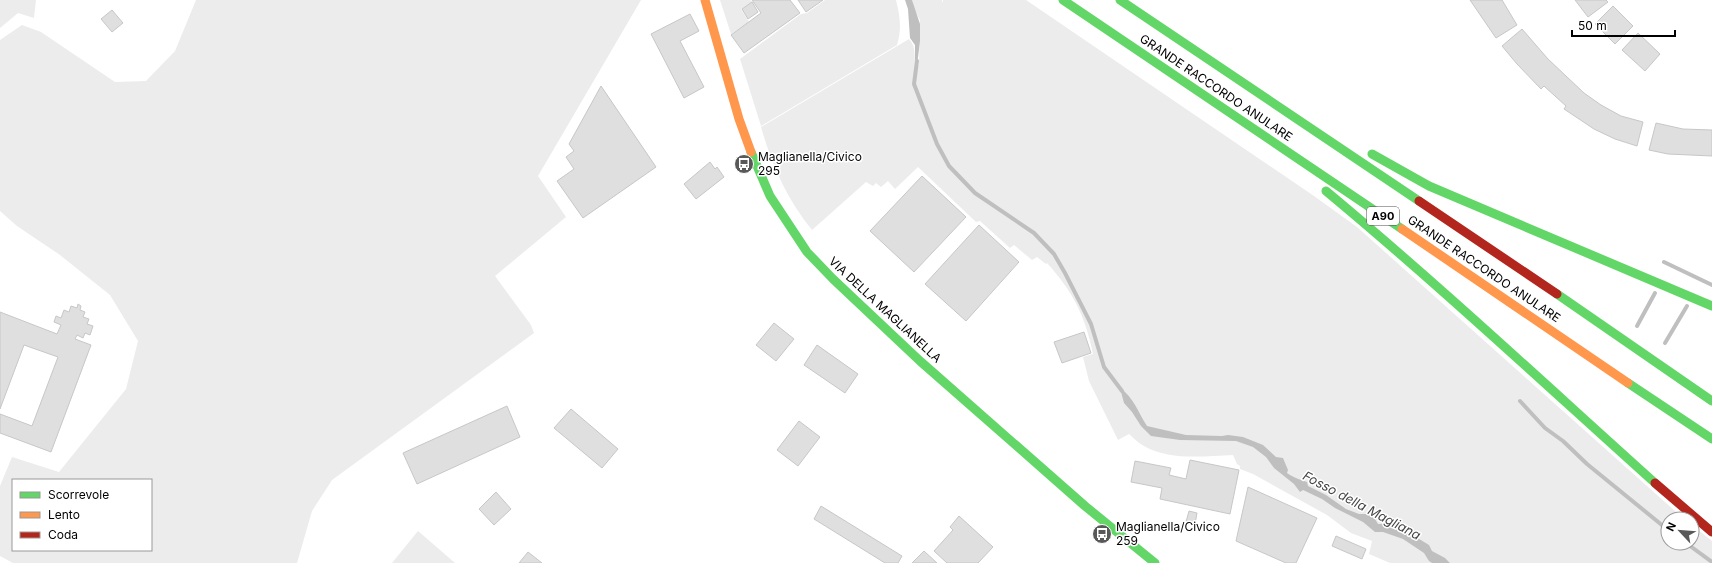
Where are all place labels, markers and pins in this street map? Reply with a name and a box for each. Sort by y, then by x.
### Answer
place label: Maglianella/Civico 295 [758,149,862,178]
bus stop icon: Maglianella/Civico 295 [733,153,755,175]
place label: Maglianella/Civico 259 [1116,519,1220,548]
bus stop icon: Maglianella/Civico 259 [1091,523,1113,545]

